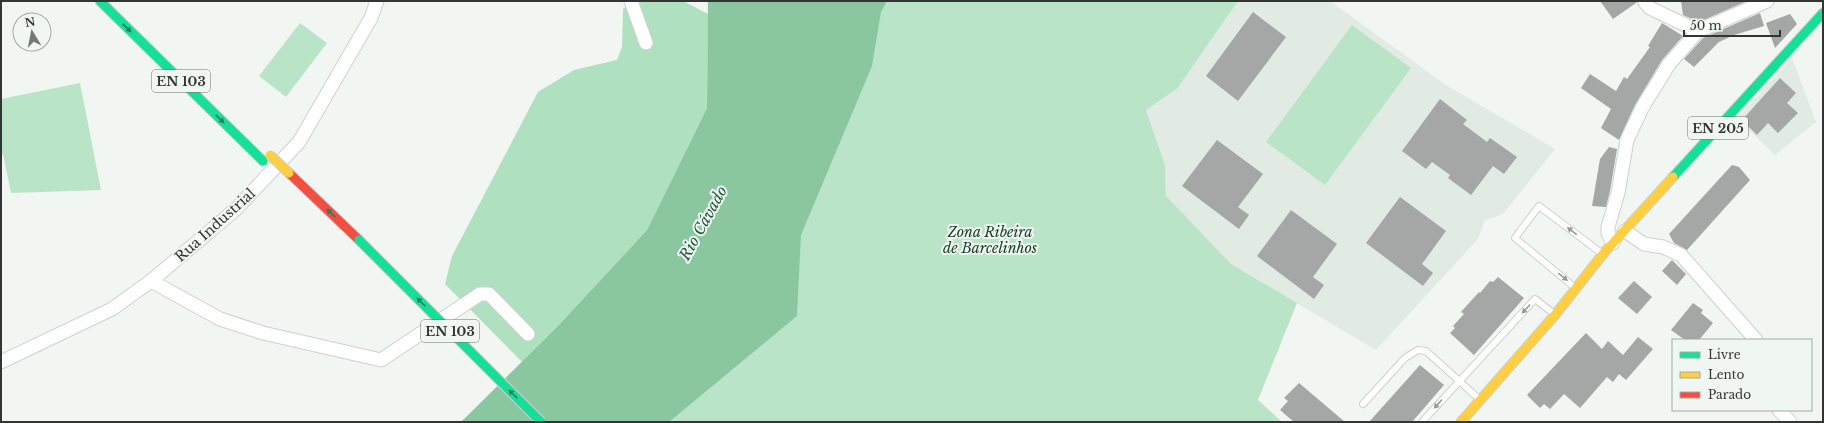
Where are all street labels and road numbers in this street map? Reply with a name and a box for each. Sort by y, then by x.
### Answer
road number: EN 103 [152,70,210,92]
road number: EN 205 [1688,117,1748,139]
street label: Rua Industrial [171,184,259,266]
road number: EN 103 [421,320,479,342]

